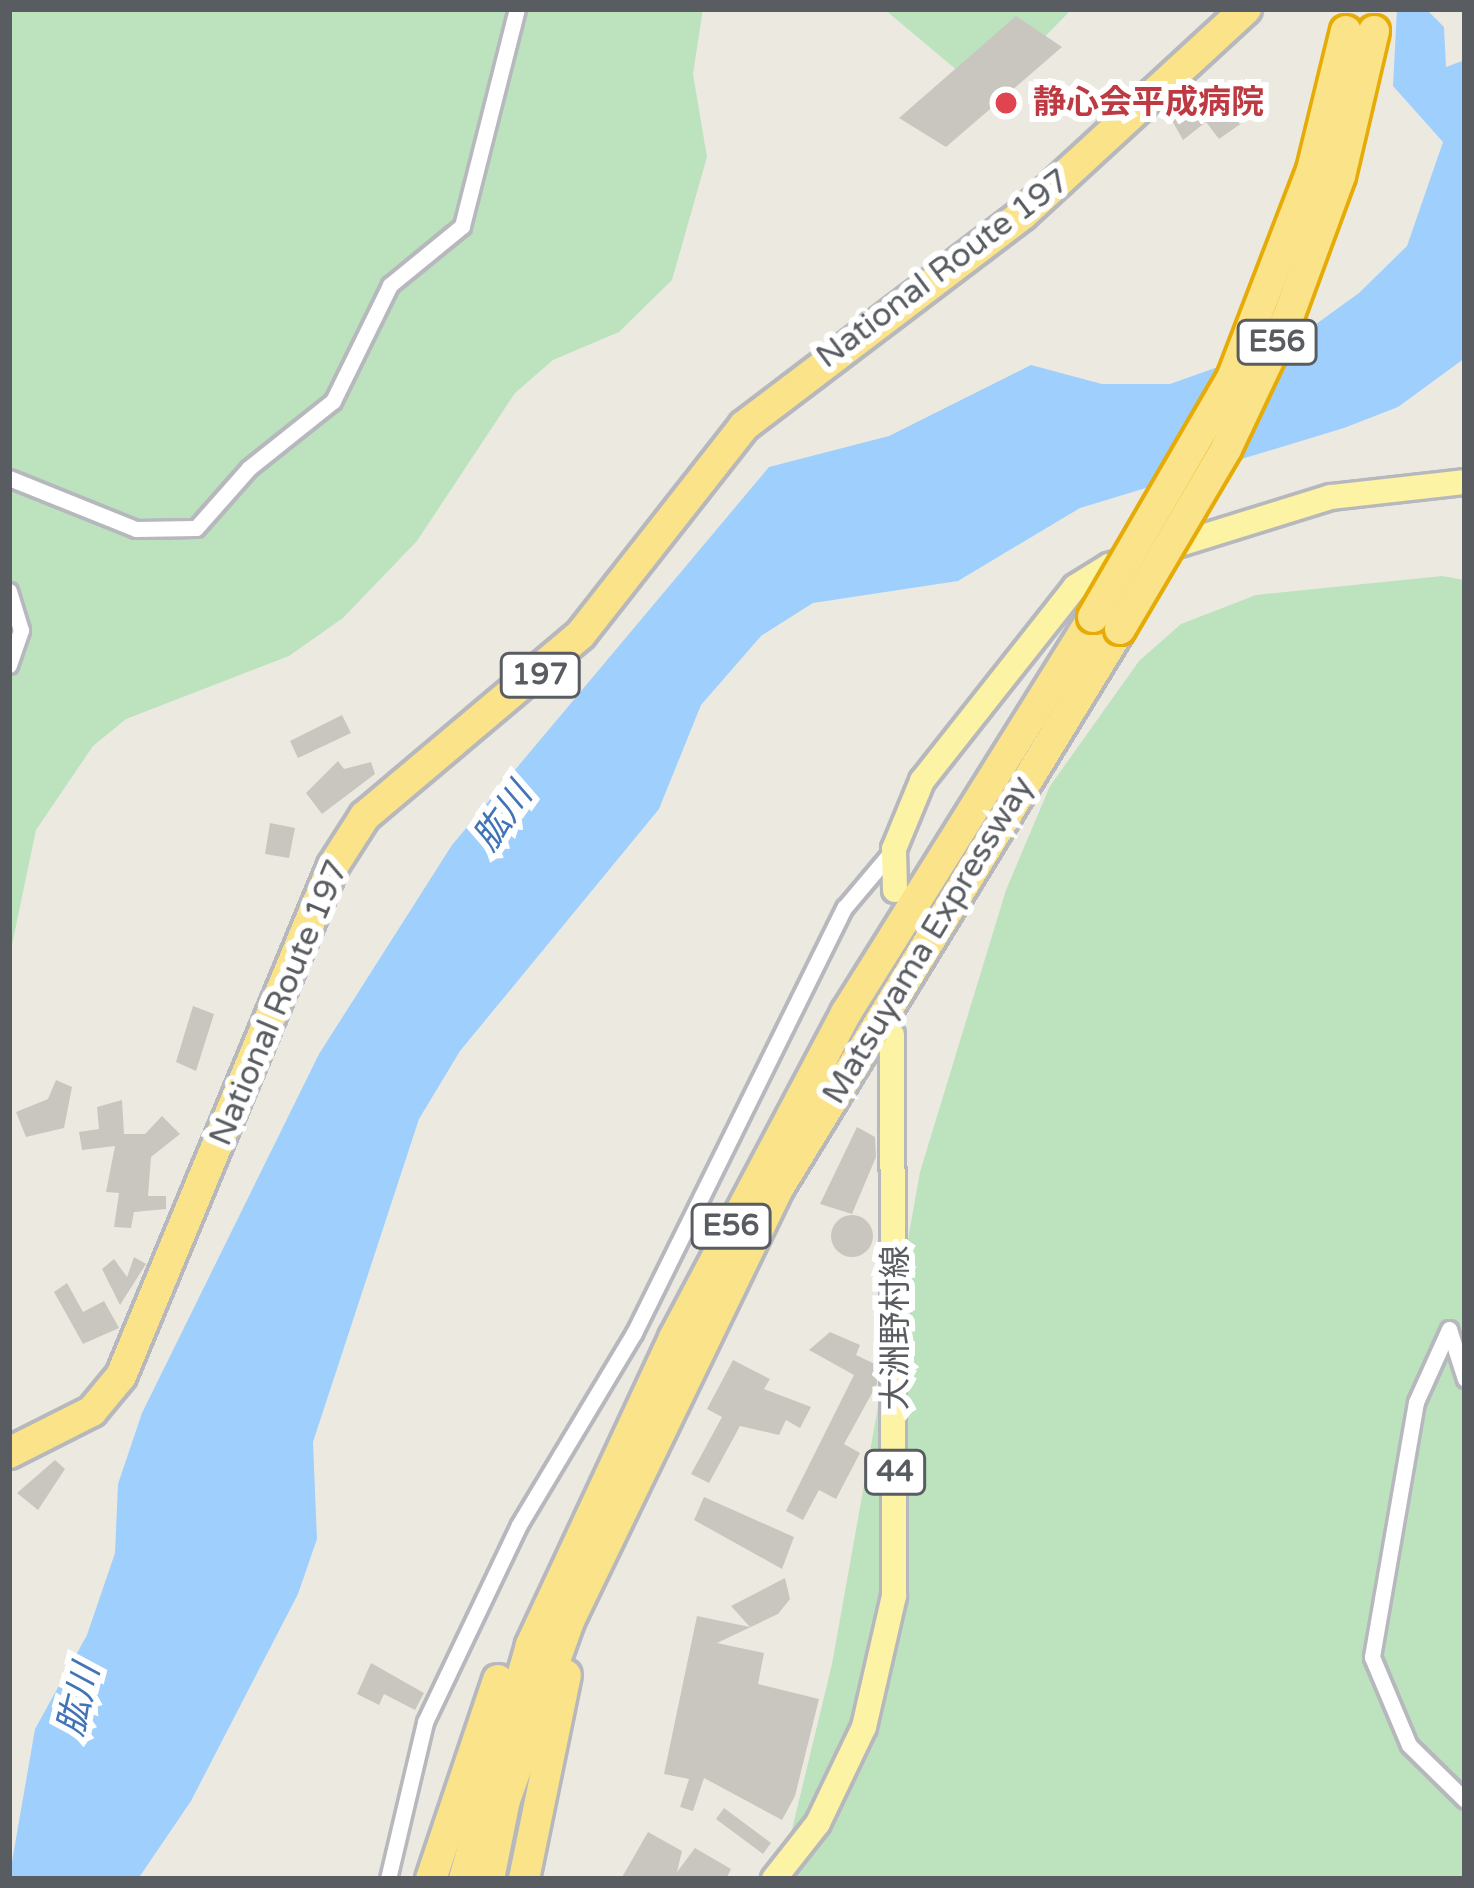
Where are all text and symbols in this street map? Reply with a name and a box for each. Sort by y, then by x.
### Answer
place label: 静心会平成病院 [1033,83,1264,123]
marker: 静心会平成病院 [990,87,1022,119]
street label: National Route 197 [809,161,1077,377]
road number: E56 [1235,318,1319,366]
road number: 197 [498,651,582,699]
street label: Matsuyama Expressway [814,769,1042,1111]
water label: 肱川 [465,775,541,859]
street label: National Route 197 [201,854,357,1152]
road number: E56 [689,1202,773,1250]
street label: 大洲野村線 [876,1246,916,1410]
road number: 44 [862,1448,928,1496]
water label: 肱川 [49,1660,109,1740]

